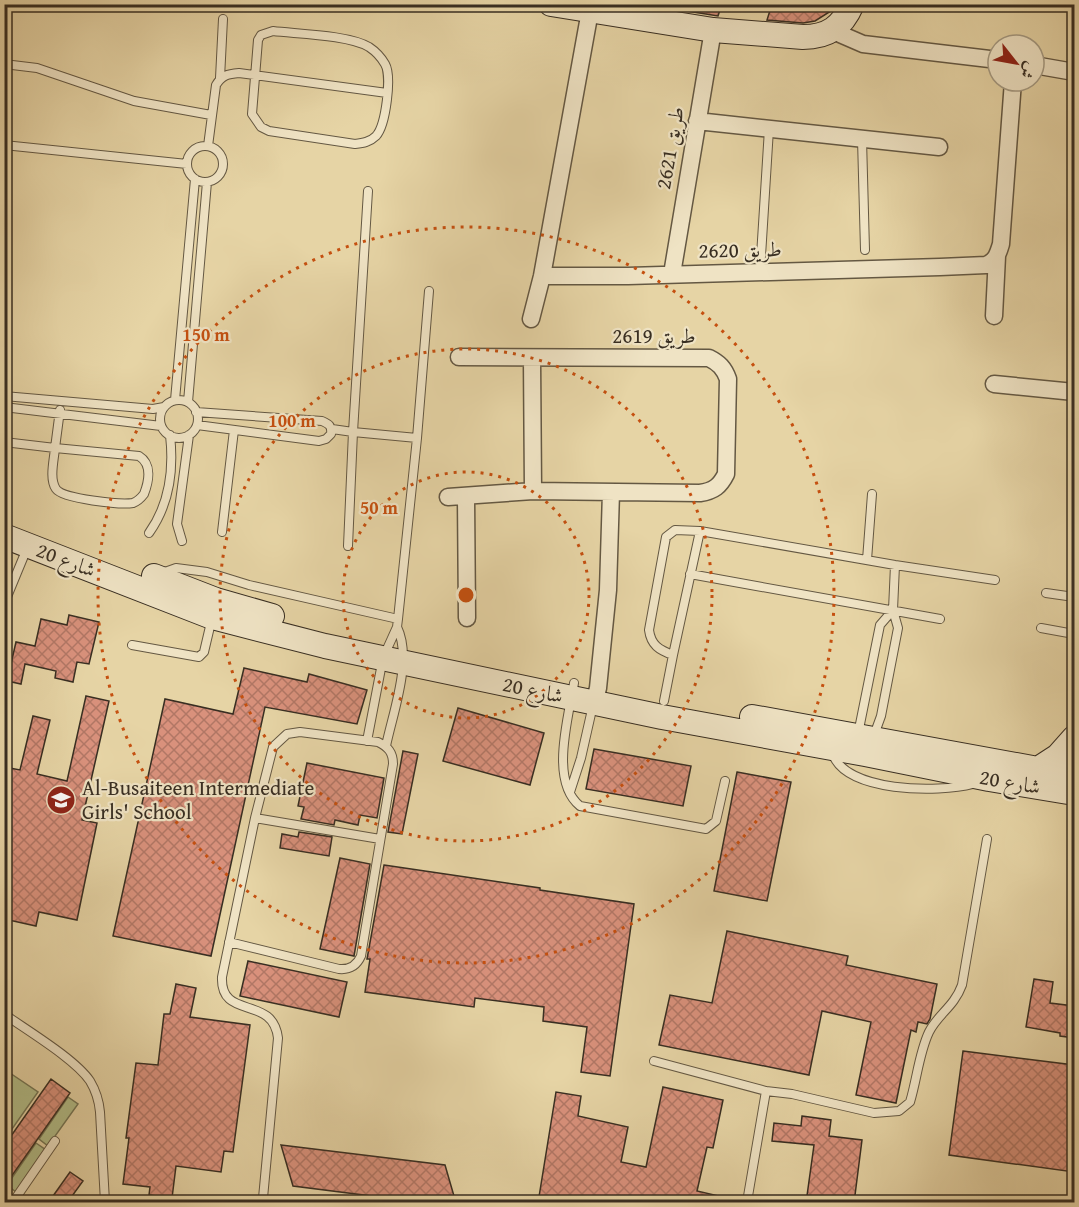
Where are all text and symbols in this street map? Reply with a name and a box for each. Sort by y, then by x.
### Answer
north arrow [986,33,1046,93]
text: ش [1014,58,1043,84]
street label: طريق 2621 [647,104,692,192]
street label: طريق 2620 [698,233,782,266]
street label: طريق 2619 [612,320,696,351]
text: 150 m [182,321,230,348]
text: 100 m [268,407,316,434]
text: 50 m [360,494,399,521]
street label: شارع 20 [31,534,100,588]
centre of rings [456,585,476,605]
street label: شارع 20 [499,668,566,714]
street label: شارع 20 [977,761,1043,805]
place label: Al-Busaiteen Intermediate Girls' School [82,772,314,827]
school or university icon: Al-Busaiteen Intermediate Girls' School [45,784,77,816]

